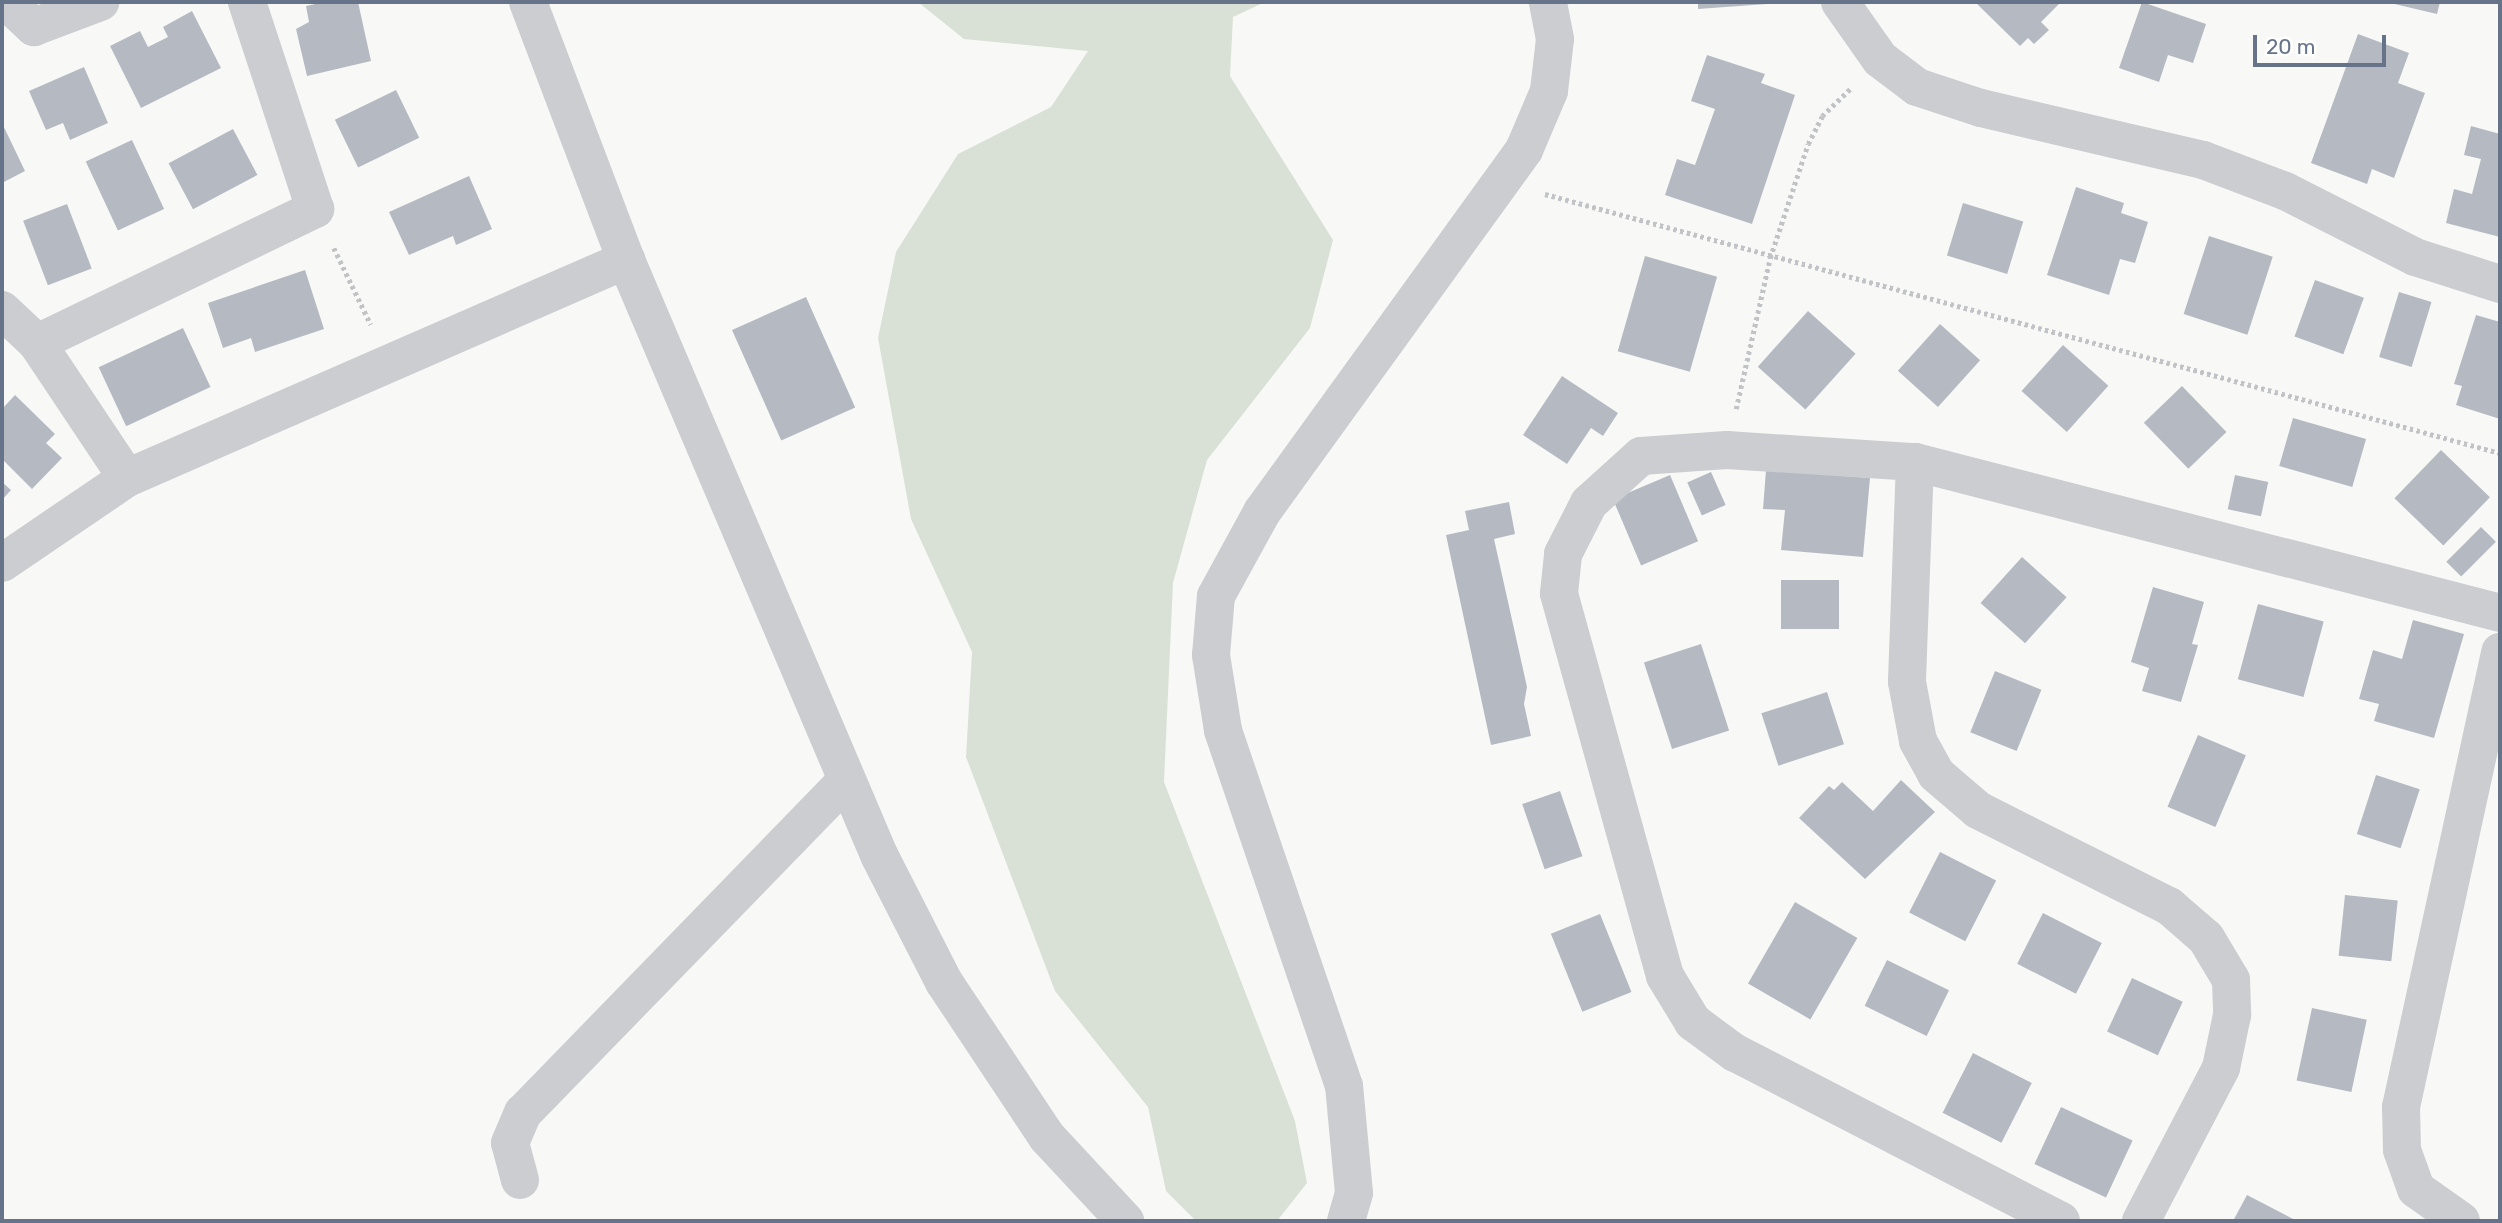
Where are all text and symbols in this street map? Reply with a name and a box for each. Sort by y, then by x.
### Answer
scale bar [2257,21,2390,65]
text: 20 m [2266,34,2315,59]

